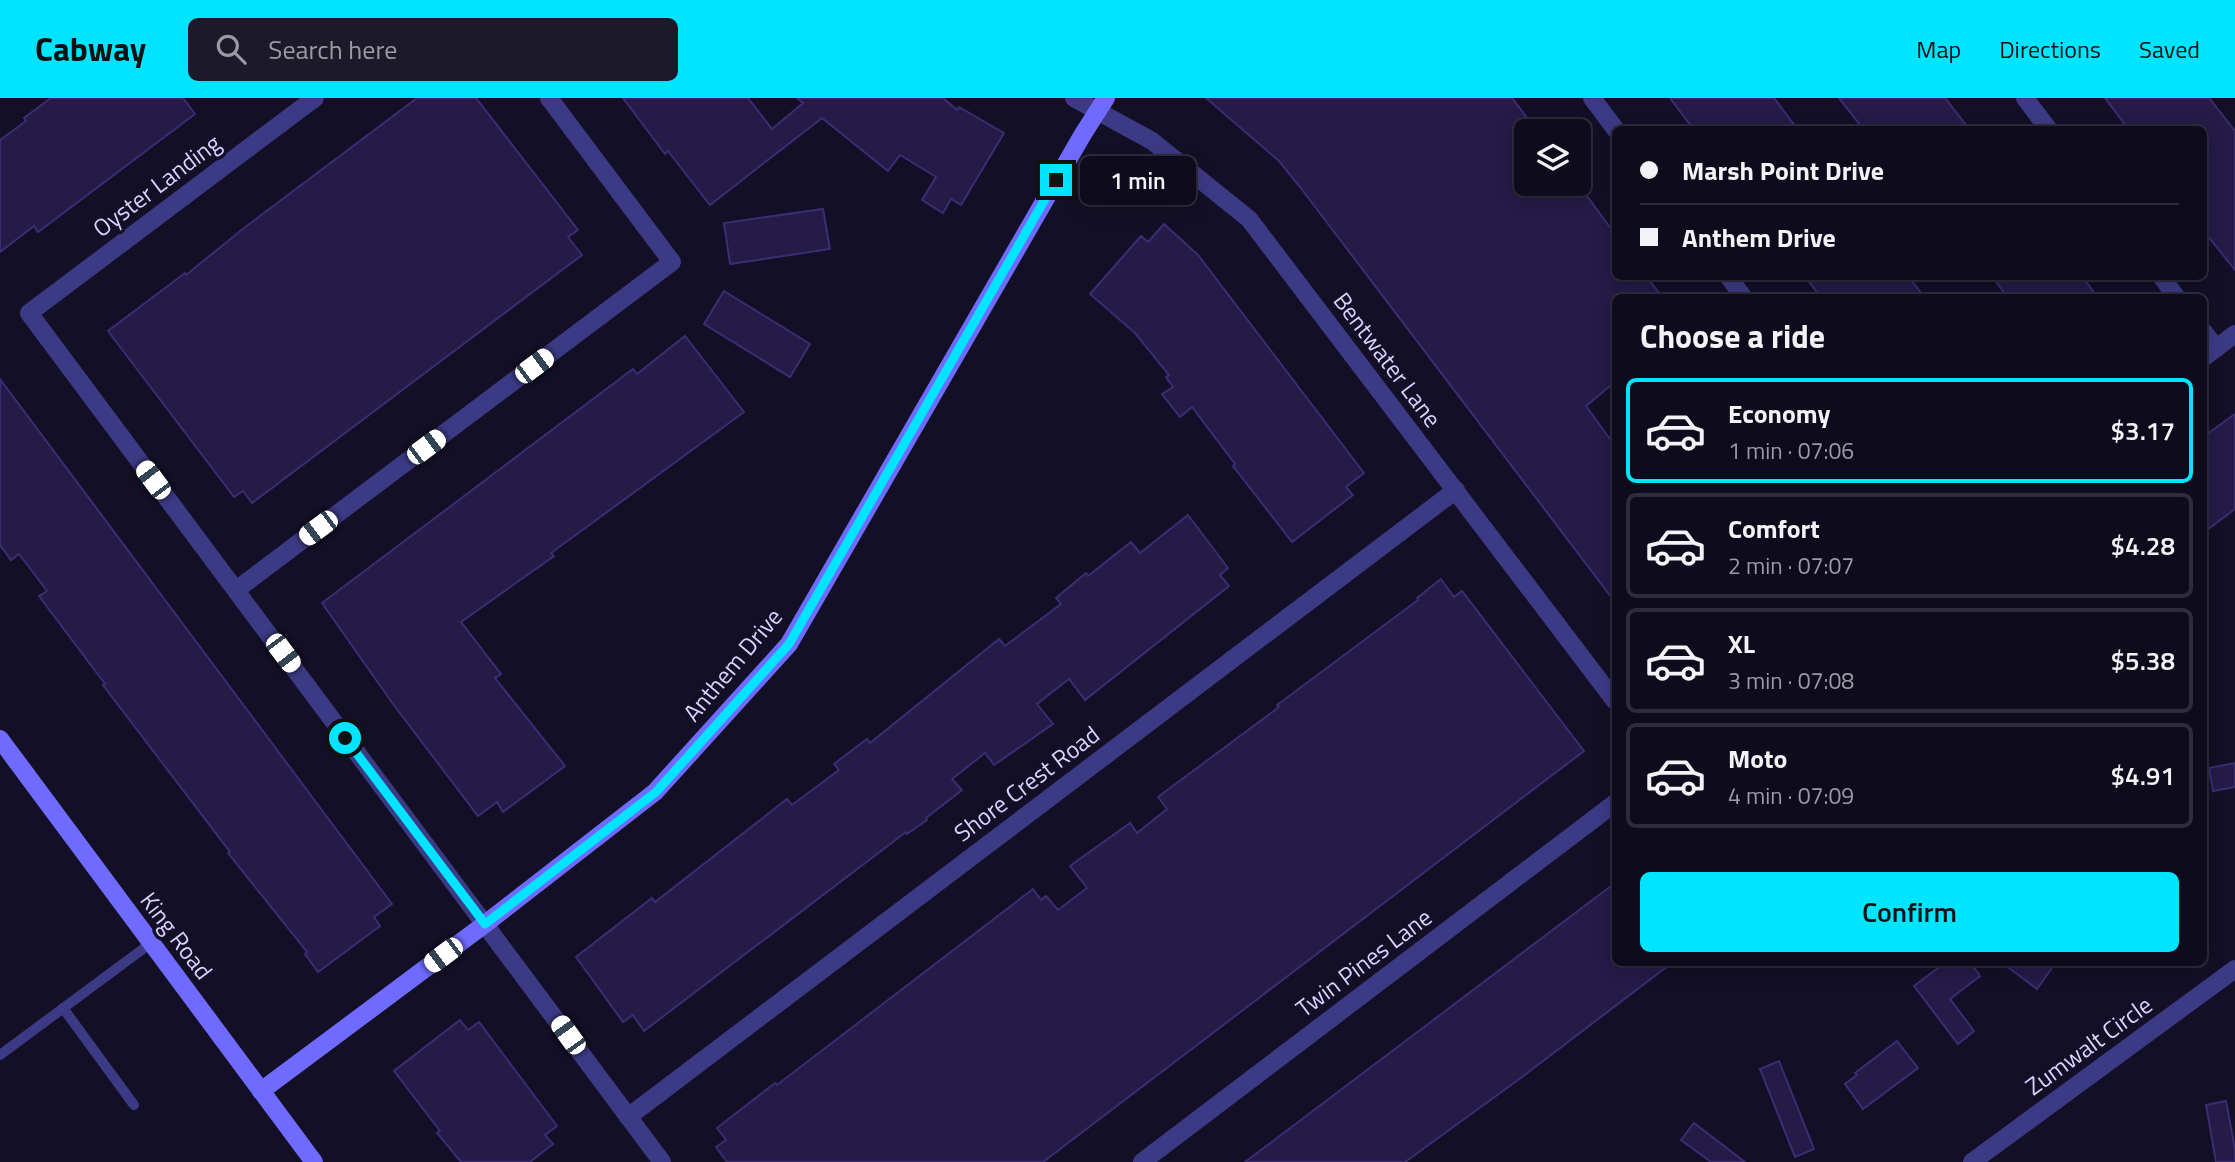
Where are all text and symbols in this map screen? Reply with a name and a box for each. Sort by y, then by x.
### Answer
search box [188,18,678,81]
text: Cabway [35,24,146,74]
icon: search [212,30,250,68]
text: Search here [268,30,397,69]
text: Map [1916,31,1961,67]
text: Directions [1999,31,2101,67]
text: Saved [2139,31,2200,67]
map controls [1514,119,1591,196]
button: layers [1514,119,1591,196]
street label: Oyster Landing [85,125,228,245]
text: Marsh Point Drive [1682,151,1884,190]
callout: 1 min [1080,155,1196,204]
text: 1 min [1110,163,1166,198]
route end [1040,164,1072,196]
text: Anthem Drive [1682,218,1836,257]
street label: Bentwater Lane [1325,284,1451,435]
text: Choose a ride [1640,312,1825,360]
car [511,345,558,387]
text: Economy [1728,394,1830,433]
icon: car [1644,399,1707,462]
text: $3.17 [2111,411,2175,450]
car [403,426,450,468]
text: 1 min · 07:06 [1728,433,1854,468]
car [132,457,175,503]
car [295,507,342,549]
text: Comfort [1728,509,1820,548]
icon: car [1644,514,1707,577]
text: $4.28 [2111,526,2175,565]
text: 2 min · 07:07 [1728,548,1854,583]
street label: Anthem Drive [674,600,791,729]
text: XL [1728,624,1755,663]
icon: car [1644,629,1707,692]
car [262,630,305,676]
text: $5.38 [2111,641,2175,680]
text: 3 min · 07:08 [1728,663,1854,698]
street label: Shore Crest Road [946,716,1107,850]
route start [329,722,361,754]
text: Moto [1728,739,1787,778]
icon: car [1644,744,1707,807]
text: $4.91 [2111,756,2175,795]
text: 4 min · 07:09 [1728,778,1854,813]
button: Confirm [1640,872,2179,952]
street label: King Road [132,884,222,987]
street label: Twin Pines Lane [1288,899,1439,1025]
car [420,934,467,976]
street label: Zumwalt Circle [2017,987,2159,1104]
car [548,1012,589,1058]

